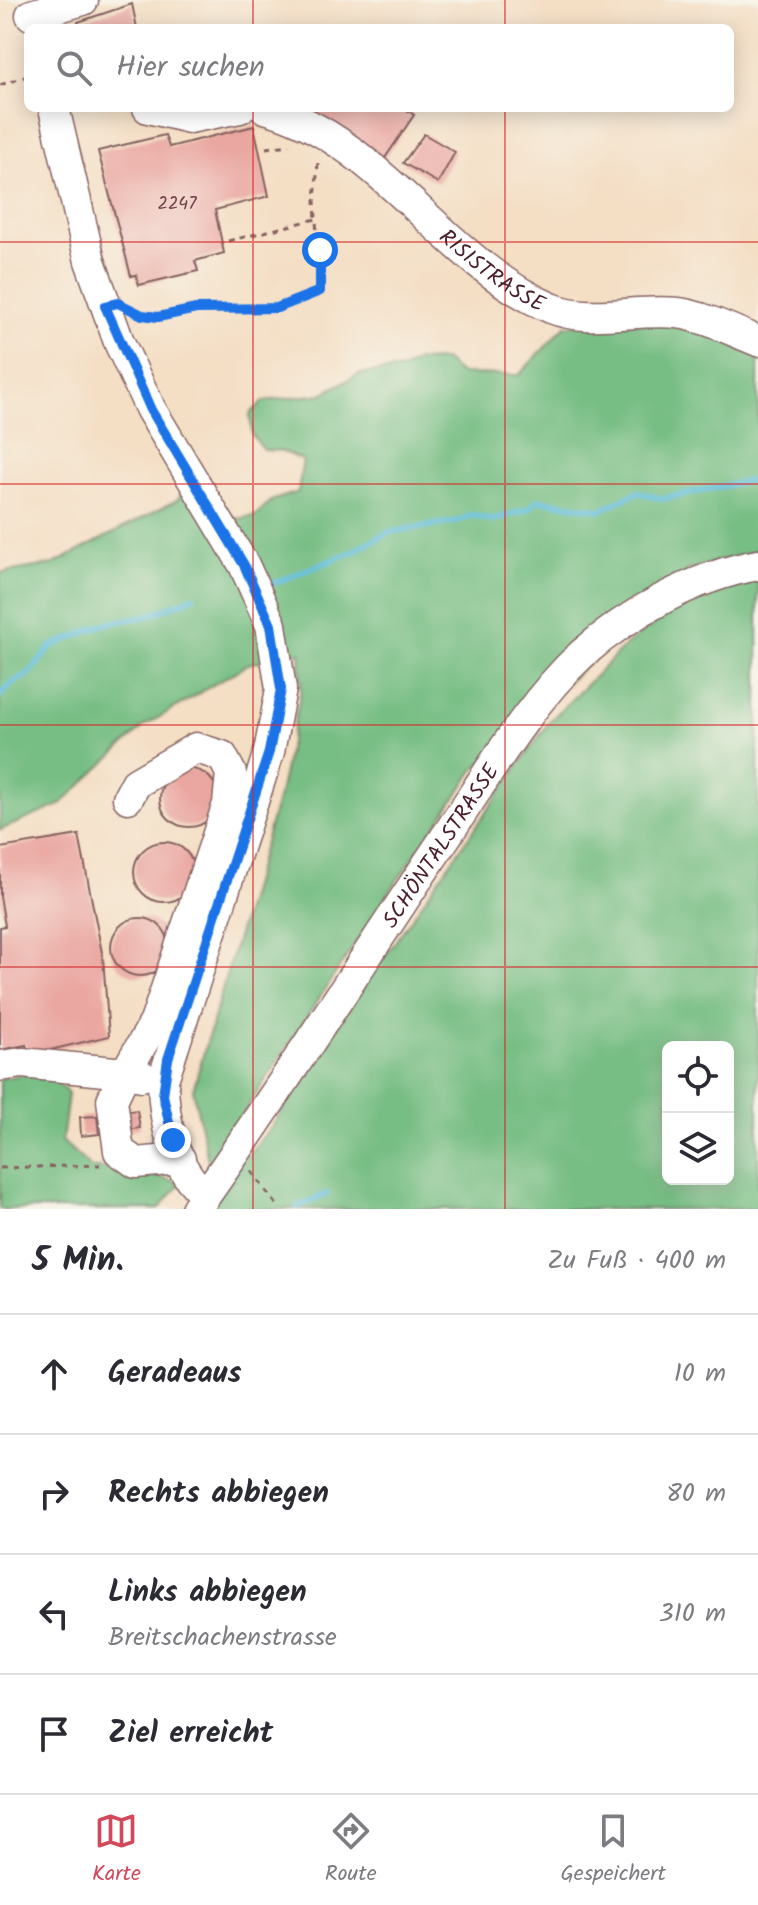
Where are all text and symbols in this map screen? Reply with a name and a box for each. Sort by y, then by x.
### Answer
search box [24,24,734,112]
text: Hier suchen [116,44,265,92]
icon: search [52,46,96,90]
house number: 2247 [157,190,197,219]
street label: RISISTRASSE [430,221,551,323]
route start [302,232,338,268]
street label: SCHÖNTALSTRASSE [375,756,510,936]
map controls [662,1041,734,1185]
button: locate [662,1041,734,1113]
button: layers [662,1113,734,1185]
route end [155,1122,191,1158]
text: 5 Min. [32,1234,124,1288]
text: Zu Fuß · 400 m [547,1240,726,1282]
text: Geradeaus [108,1350,241,1398]
icon: ahead [32,1352,76,1396]
text: 10 m [674,1353,726,1395]
text: Rechts abbiegen [108,1470,329,1518]
icon: right [32,1472,76,1516]
text: 80 m [666,1473,726,1515]
text: Links abbiegen [108,1569,307,1617]
icon: left [32,1592,76,1636]
text: 310 m [659,1593,726,1635]
text: Breitschachenstrasse [108,1617,337,1659]
text: Ziel erreicht [108,1710,273,1758]
icon: arrive [32,1712,76,1756]
tab: Karte [92,1809,141,1892]
tab: Route [325,1809,377,1892]
tab: Gespeichert [560,1809,666,1892]

